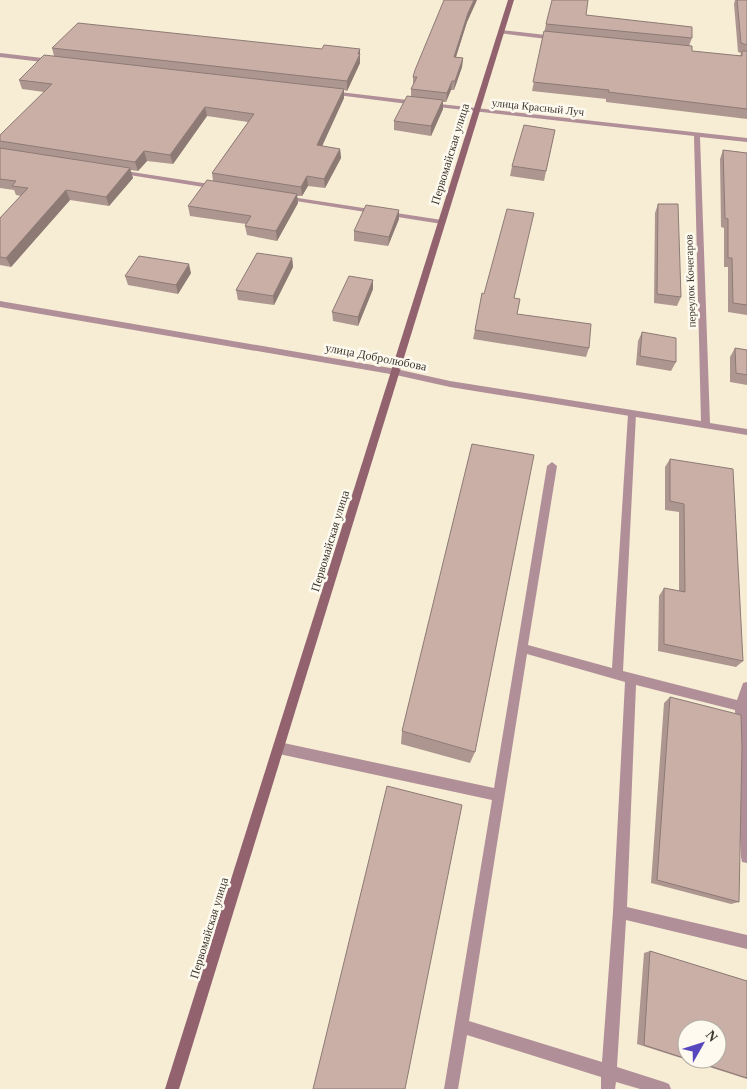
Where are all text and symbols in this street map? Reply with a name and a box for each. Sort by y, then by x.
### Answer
street label: улица Красный Луч [491,96,585,118]
street label: Первомайская улица [428,101,472,206]
street label: переулок Кочегаров [682,234,698,328]
street label: улица Добролюбова [324,340,428,374]
street label: Первомайская улица [308,488,352,593]
street label: Первомайская улица [187,875,231,980]
north arrow [677,1019,727,1069]
text: N [703,1027,721,1045]

